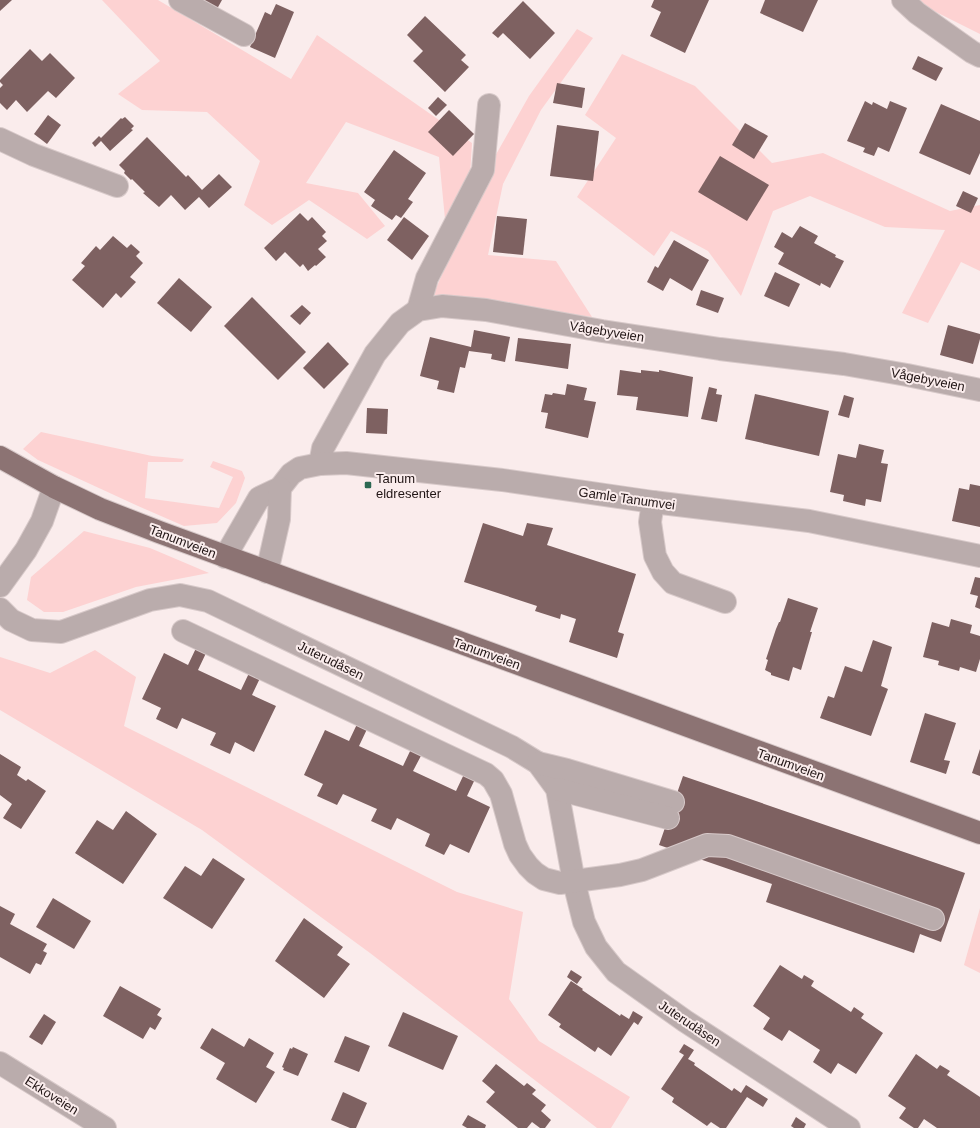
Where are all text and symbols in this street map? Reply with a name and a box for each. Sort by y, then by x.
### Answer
street label: Vågebyveien [569,318,645,345]
street label: Vågebyveien [890,365,966,394]
place label: Tanum eldresenter [376,471,442,501]
marker: Tanum eldresenter [363,480,373,490]
street label: Gamle Tanumvei [578,484,676,513]
street label: Tanumveien [147,522,218,561]
street label: Tanumveien [451,634,522,673]
street label: Juterudåsen [295,638,366,683]
street label: Tanumveien [755,745,826,784]
street label: Juterudåsen [656,997,724,1050]
street label: Ekkoveien [22,1073,81,1118]

